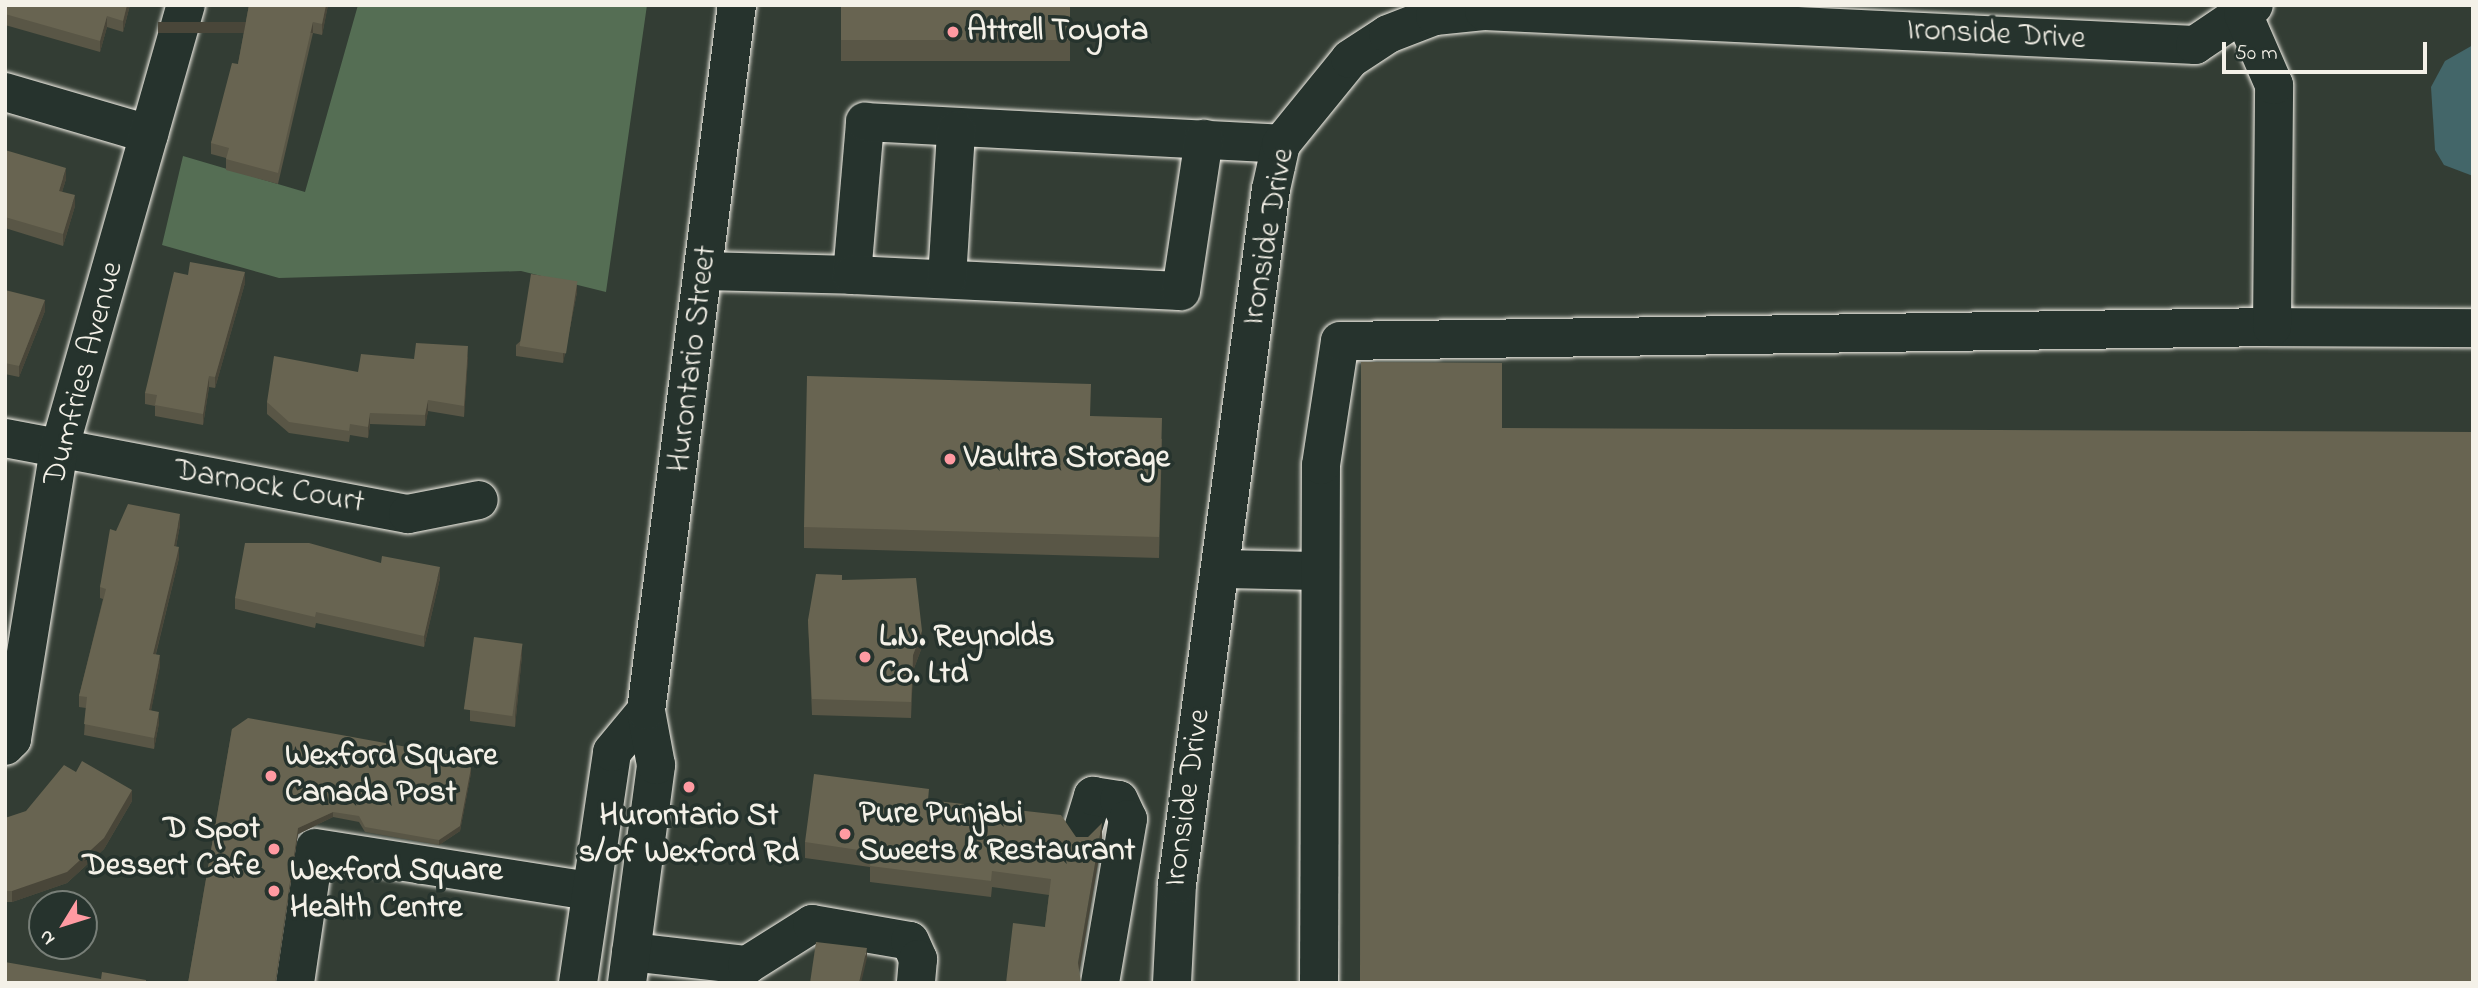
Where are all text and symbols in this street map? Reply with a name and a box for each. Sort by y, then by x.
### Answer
street label: Ironside Drive [1906,12,2086,60]
place label: Attrell Toyota [967,13,1148,51]
marker: Attrell Toyota [945,24,961,40]
scale bar [2226,28,2431,72]
text: 50 m [2235,39,2278,69]
street label: Ironside Drive [1236,146,1304,328]
street label: Hurontario Street [661,243,727,475]
street label: Dumfries Avenue [37,258,133,490]
place label: Vaultra Storage [964,440,1170,478]
marker: Vaultra Storage [942,451,958,467]
street label: Darnock Court [171,452,367,524]
place label: L.N. Reynolds Co. Ltd [879,620,1054,695]
marker: L.N. Reynolds Co. Ltd [857,649,873,665]
street label: Ironside Drive [1158,707,1220,889]
place label: Wexford Square Canada Post [285,739,498,814]
marker: Wexford Square Canada Post [263,768,279,784]
marker: Hurontario St s/of Wexford Rd [681,779,697,795]
place label: Pure Punjabi Sweets & Restaurant [859,797,1135,872]
place label: Hurontario St s/of Wexford Rd [579,799,799,874]
place label: D Spot Dessert Cafe [83,812,260,887]
marker: Pure Punjabi Sweets & Restaurant [837,826,853,842]
marker: D Spot Dessert Cafe [266,841,282,857]
place label: Wexford Square Health Centre [290,854,503,929]
marker: Wexford Square Health Centre [264,881,284,901]
north arrow [28,890,98,960]
text: N [33,924,62,950]

